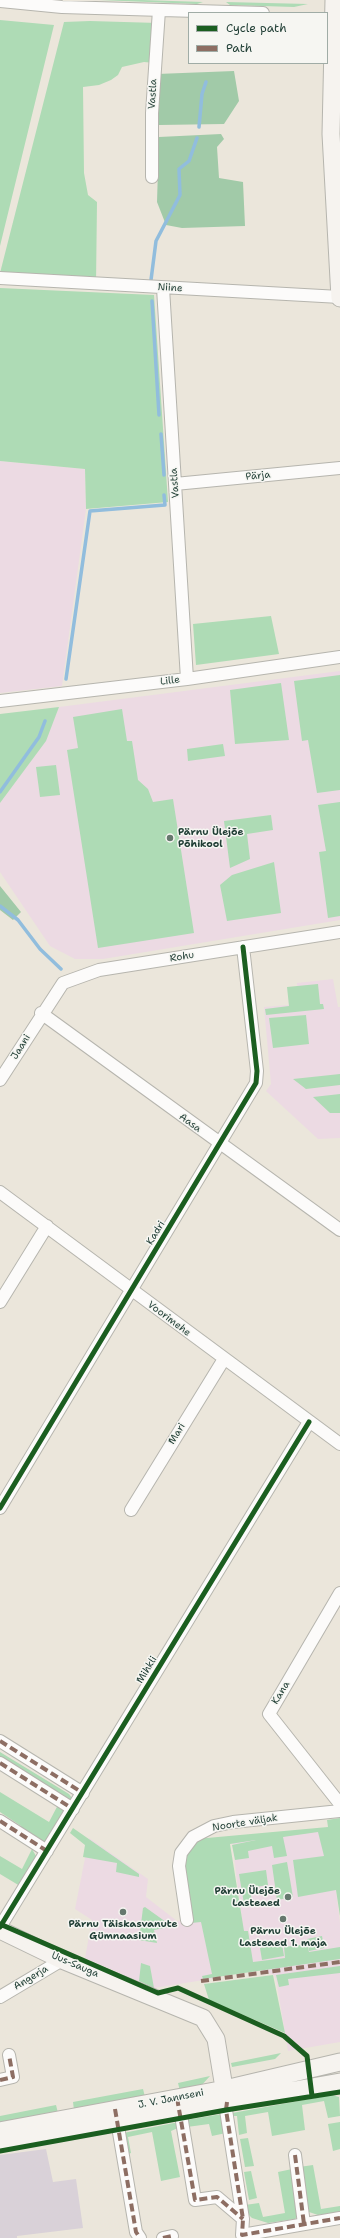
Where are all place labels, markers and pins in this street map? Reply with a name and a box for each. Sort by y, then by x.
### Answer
place label: Pärnu Ülejõe Põhikool [178,826,243,850]
marker: Pärnu Ülejõe Põhikool [165,833,175,843]
place label: Pärnu Ülejõe Lasteaed [215,1885,280,1908]
marker: Pärnu Ülejõe Lasteaed [283,1892,293,1902]
marker: Pärnu Täiskasvanute Gümnaasium [118,1907,128,1917]
marker: Pärnu Ülejõe Lasteaed 1. maja [278,1914,288,1924]
place label: Pärnu Täiskasvanute Gümnaasium [68,1918,178,1942]
place label: Pärnu Ülejõe Lasteaed 1. maja [239,1925,327,1948]

